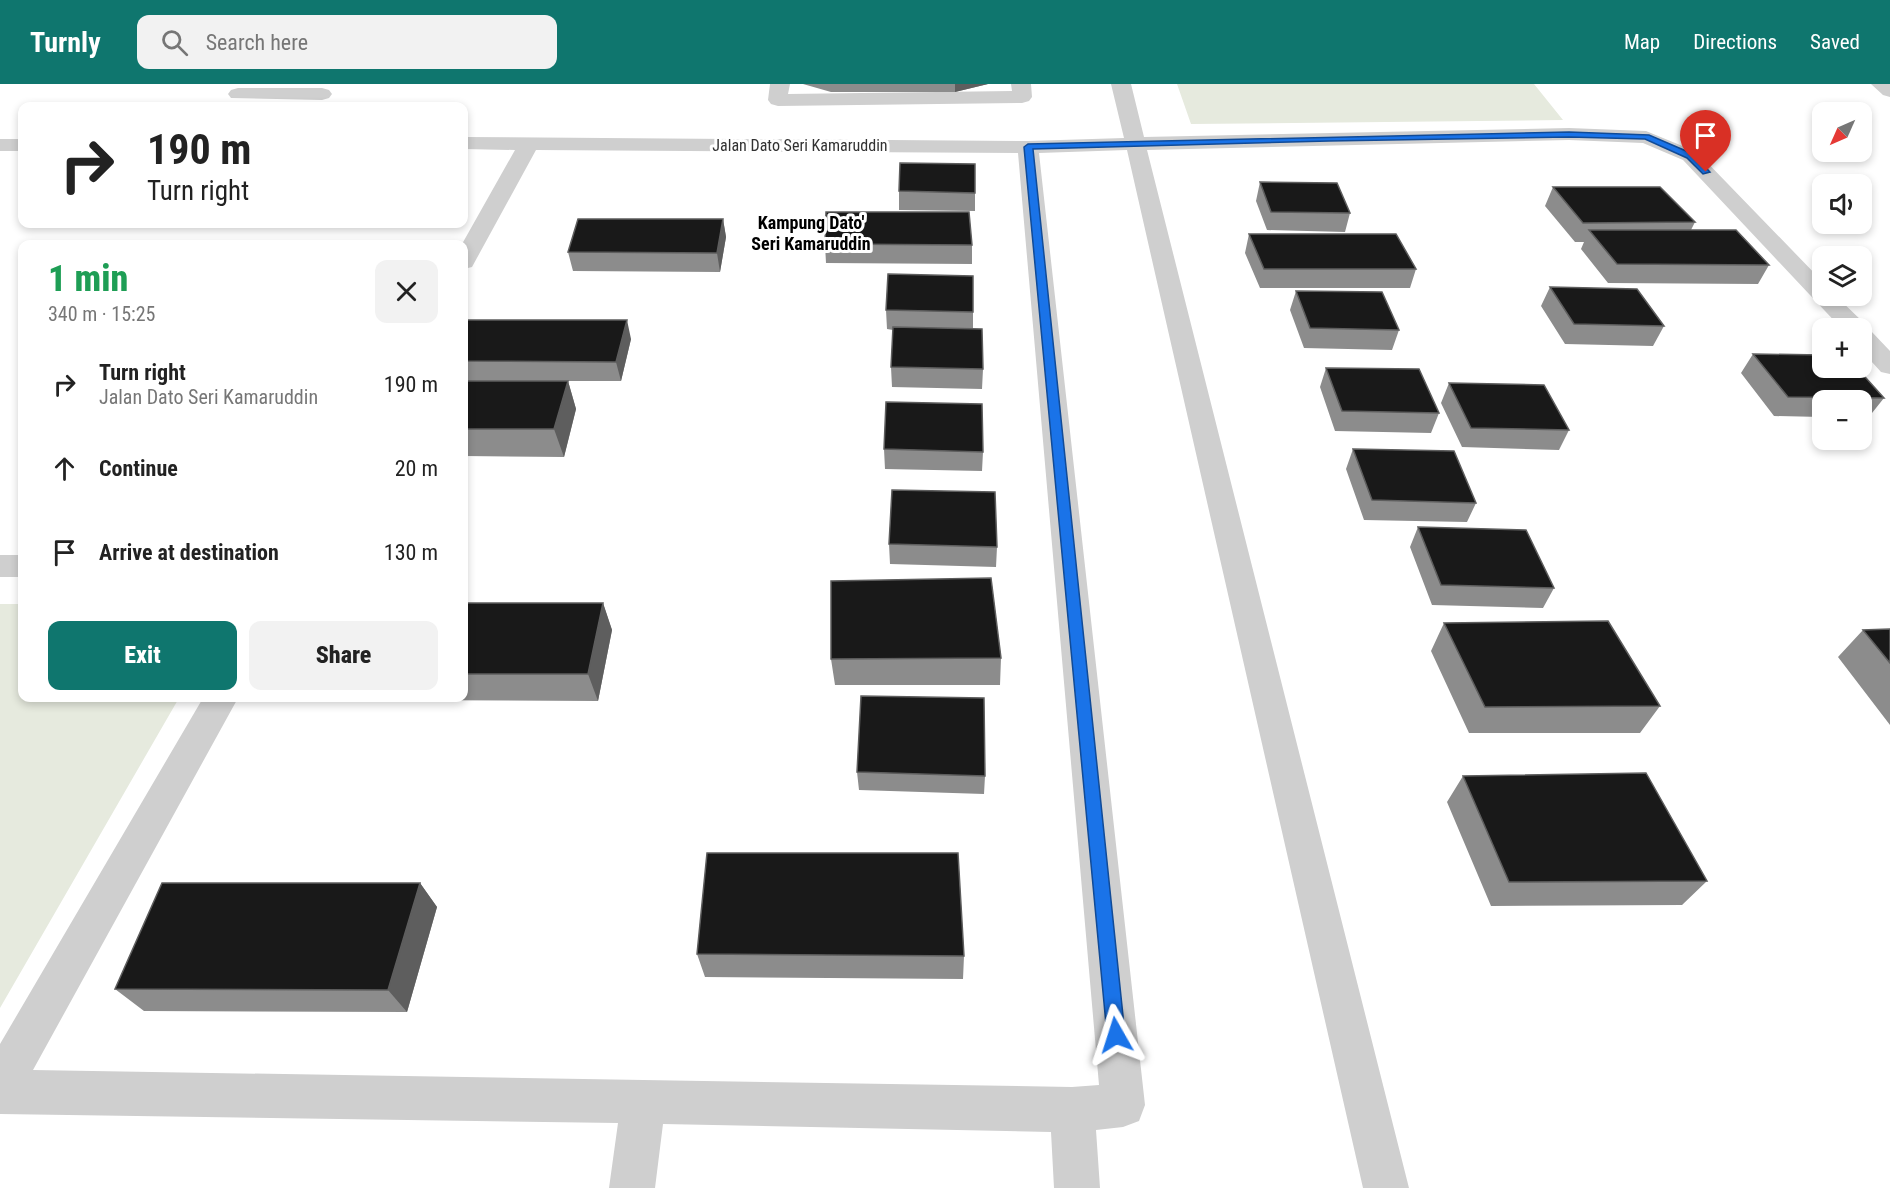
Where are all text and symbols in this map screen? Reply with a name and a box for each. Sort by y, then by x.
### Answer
search box [137,15,557,69]
text: Turnly [30,26,101,59]
icon: search [158,26,191,59]
text: Search here [206,30,308,55]
text: Map [1624,30,1660,54]
text: Directions [1693,30,1777,54]
text: Saved [1810,30,1860,54]
north arrow [1812,102,1872,162]
map controls [1812,102,1872,450]
pin [1680,110,1731,172]
icon: arrive [1689,119,1722,152]
text: 190 m [147,125,252,174]
icon: right [48,126,126,204]
street label: Jalan Dato Seri Kamaruddin [712,136,888,155]
button: sound [1812,174,1872,234]
text: Turn right [147,175,249,207]
district label: Kampung Dato' Seri Kamaruddin [751,212,871,254]
button: layers [1812,246,1872,306]
text: 1 min [48,258,128,300]
button: close [375,260,438,323]
text: 340 m · 15:25 [48,302,155,326]
button: + [1812,318,1872,378]
text: Turn right [99,360,186,385]
icon: right [48,368,81,401]
text: 190 m [384,372,438,397]
text: Jalan Dato Seri Kamaruddin [99,385,318,409]
button: − [1812,390,1872,450]
icon: ahead [48,452,81,485]
text: Continue [99,456,178,481]
text: 20 m [395,456,438,481]
icon: arrive [48,536,81,569]
text: Arrive at destination [99,540,279,565]
text: 130 m [384,540,438,565]
button: Exit [48,621,237,690]
button: Share [249,621,438,690]
position arrow [1084,1003,1148,1067]

